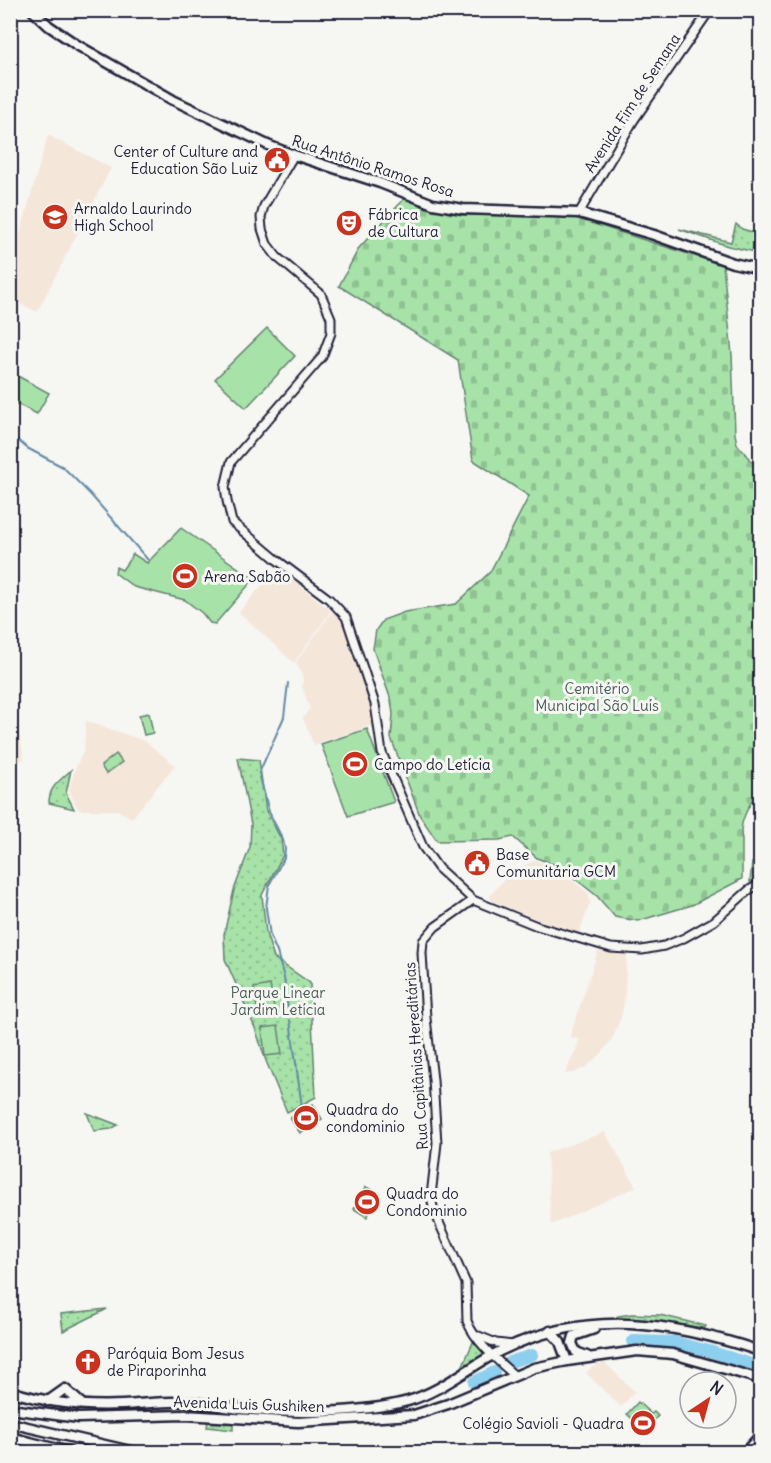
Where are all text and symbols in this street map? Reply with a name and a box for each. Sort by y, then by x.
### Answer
street label: Avenida Fim de Semana [580,29,684,176]
street label: Rua Antônio Ramos Rosa [290,131,457,201]
place label: Center of Culture and Education São Luiz [113,142,258,178]
public building icon: Center of Culture and Education São Luiz [262,145,292,175]
place label: Arnaldo Laurindo High School [74,199,192,235]
school or university icon: Arnaldo Laurindo High School [40,202,70,232]
place label: Fábrica de Cultura [368,205,439,241]
theatre icon: Fábrica de Cultura [334,208,364,238]
sports icon: Arena Sabão [170,561,200,591]
place label: Arena Sabão [204,567,290,586]
park label: Cemitério Municipal São Luís [535,679,659,715]
sports icon: Campo do Letícia [340,749,370,779]
place label: Campo do Letícia [374,755,491,774]
place label: Base Comunitária GCM [496,845,616,881]
public building icon: Base Comunitária GCM [462,848,492,878]
street label: Rua Capitânias Hereditárias [400,961,432,1151]
park label: Parque Linear Jardim Letícia [231,983,326,1019]
place label: Quadra do condominio [326,1100,405,1136]
sports icon: Quadra do condominio [291,1103,321,1133]
place label: Quadra do Condominio [386,1184,467,1220]
sports icon: Quadra do Condominio [352,1187,382,1217]
place label: Paróquia Bom Jesus de Piraporinha [107,1344,244,1380]
church icon: Paróquia Bom Jesus de Piraporinha [73,1347,103,1377]
north arrow [678,1370,738,1430]
text: N [706,1377,727,1399]
street label: Avenida Luis Gushiken [173,1392,325,1416]
sports icon: Colégio Savioli - Quadra [628,1408,658,1438]
place label: Colégio Savioli - Quadra [463,1414,624,1433]

